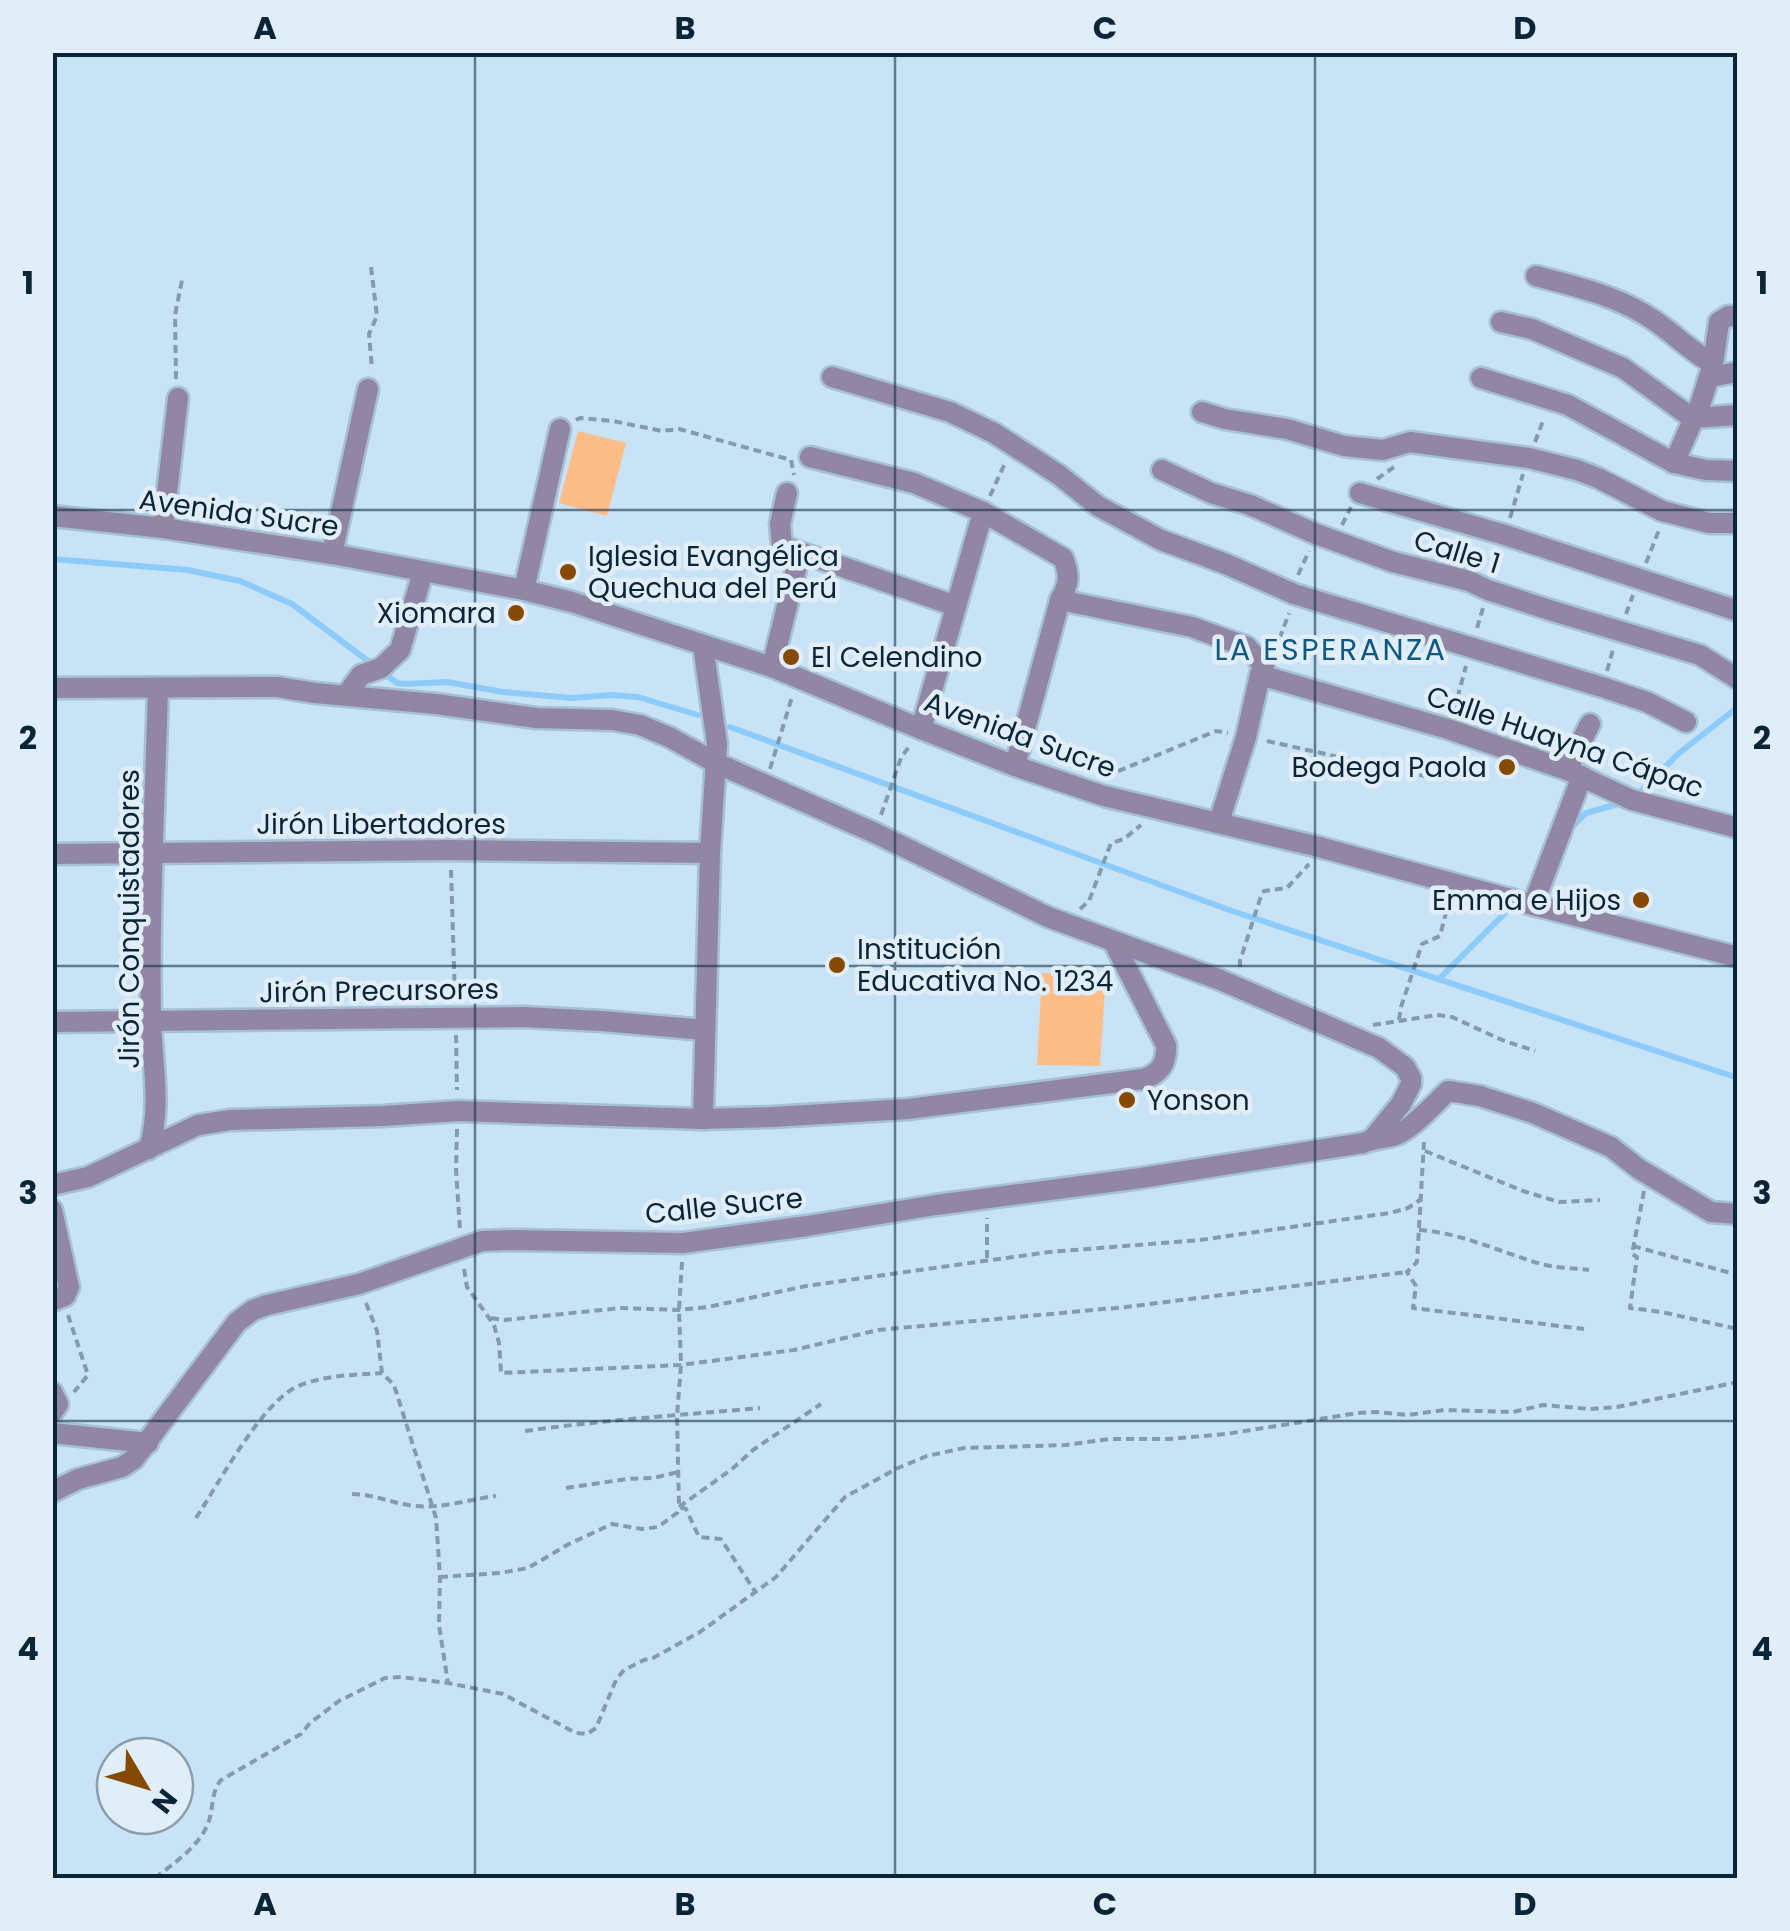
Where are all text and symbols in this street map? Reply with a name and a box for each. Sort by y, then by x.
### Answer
text: A [253,5,277,50]
text: B [674,5,696,50]
text: C [1093,5,1117,50]
text: D [1513,5,1537,50]
text: 1 [22,260,34,305]
text: 1 [1756,260,1768,305]
street label: Avenida Sucre [137,480,341,546]
street label: Calle 1 [1409,520,1505,584]
place label: Iglesia Evangélica Quechua del Perú [588,537,839,608]
marker: Iglesia Evangélica Quechua del Perú [557,561,579,583]
place label: Xiomara [377,594,496,633]
marker: Xiomara [505,602,527,624]
district label: LA ESPERANZA [1215,628,1447,671]
place label: El Celendino [811,638,983,677]
marker: El Celendino [780,646,802,668]
street label: Calle Huayna Cápac [1421,676,1709,808]
street label: Avenida Sucre [919,682,1121,788]
text: 2 [19,715,37,760]
text: 2 [1753,715,1771,760]
place label: Bodega Paola [1291,748,1487,787]
marker: Bodega Paola [1496,756,1518,778]
street label: Jirón Conquistadores [110,769,149,1069]
street label: Jirón Libertadores [256,805,506,844]
place label: Emma e Hijos [1432,881,1621,920]
marker: Emma e Hijos [1630,889,1652,911]
place label: Institución Educativa No. 1234 [857,930,1113,1001]
marker: Institución Educativa No. 1234 [826,954,848,976]
street label: Jirón Precursores [259,969,499,1013]
place label: Yonson [1147,1081,1250,1120]
marker: Yonson [1116,1089,1138,1111]
text: 3 [18,1170,38,1215]
text: 3 [1752,1170,1772,1215]
street label: Calle Sucre [643,1178,805,1234]
text: 4 [17,1626,39,1671]
text: 4 [1751,1626,1773,1671]
north arrow [95,1736,195,1836]
text: N [142,1781,186,1821]
text: A [253,1881,277,1926]
text: B [674,1881,696,1926]
text: C [1093,1881,1117,1926]
text: D [1513,1881,1537,1926]

